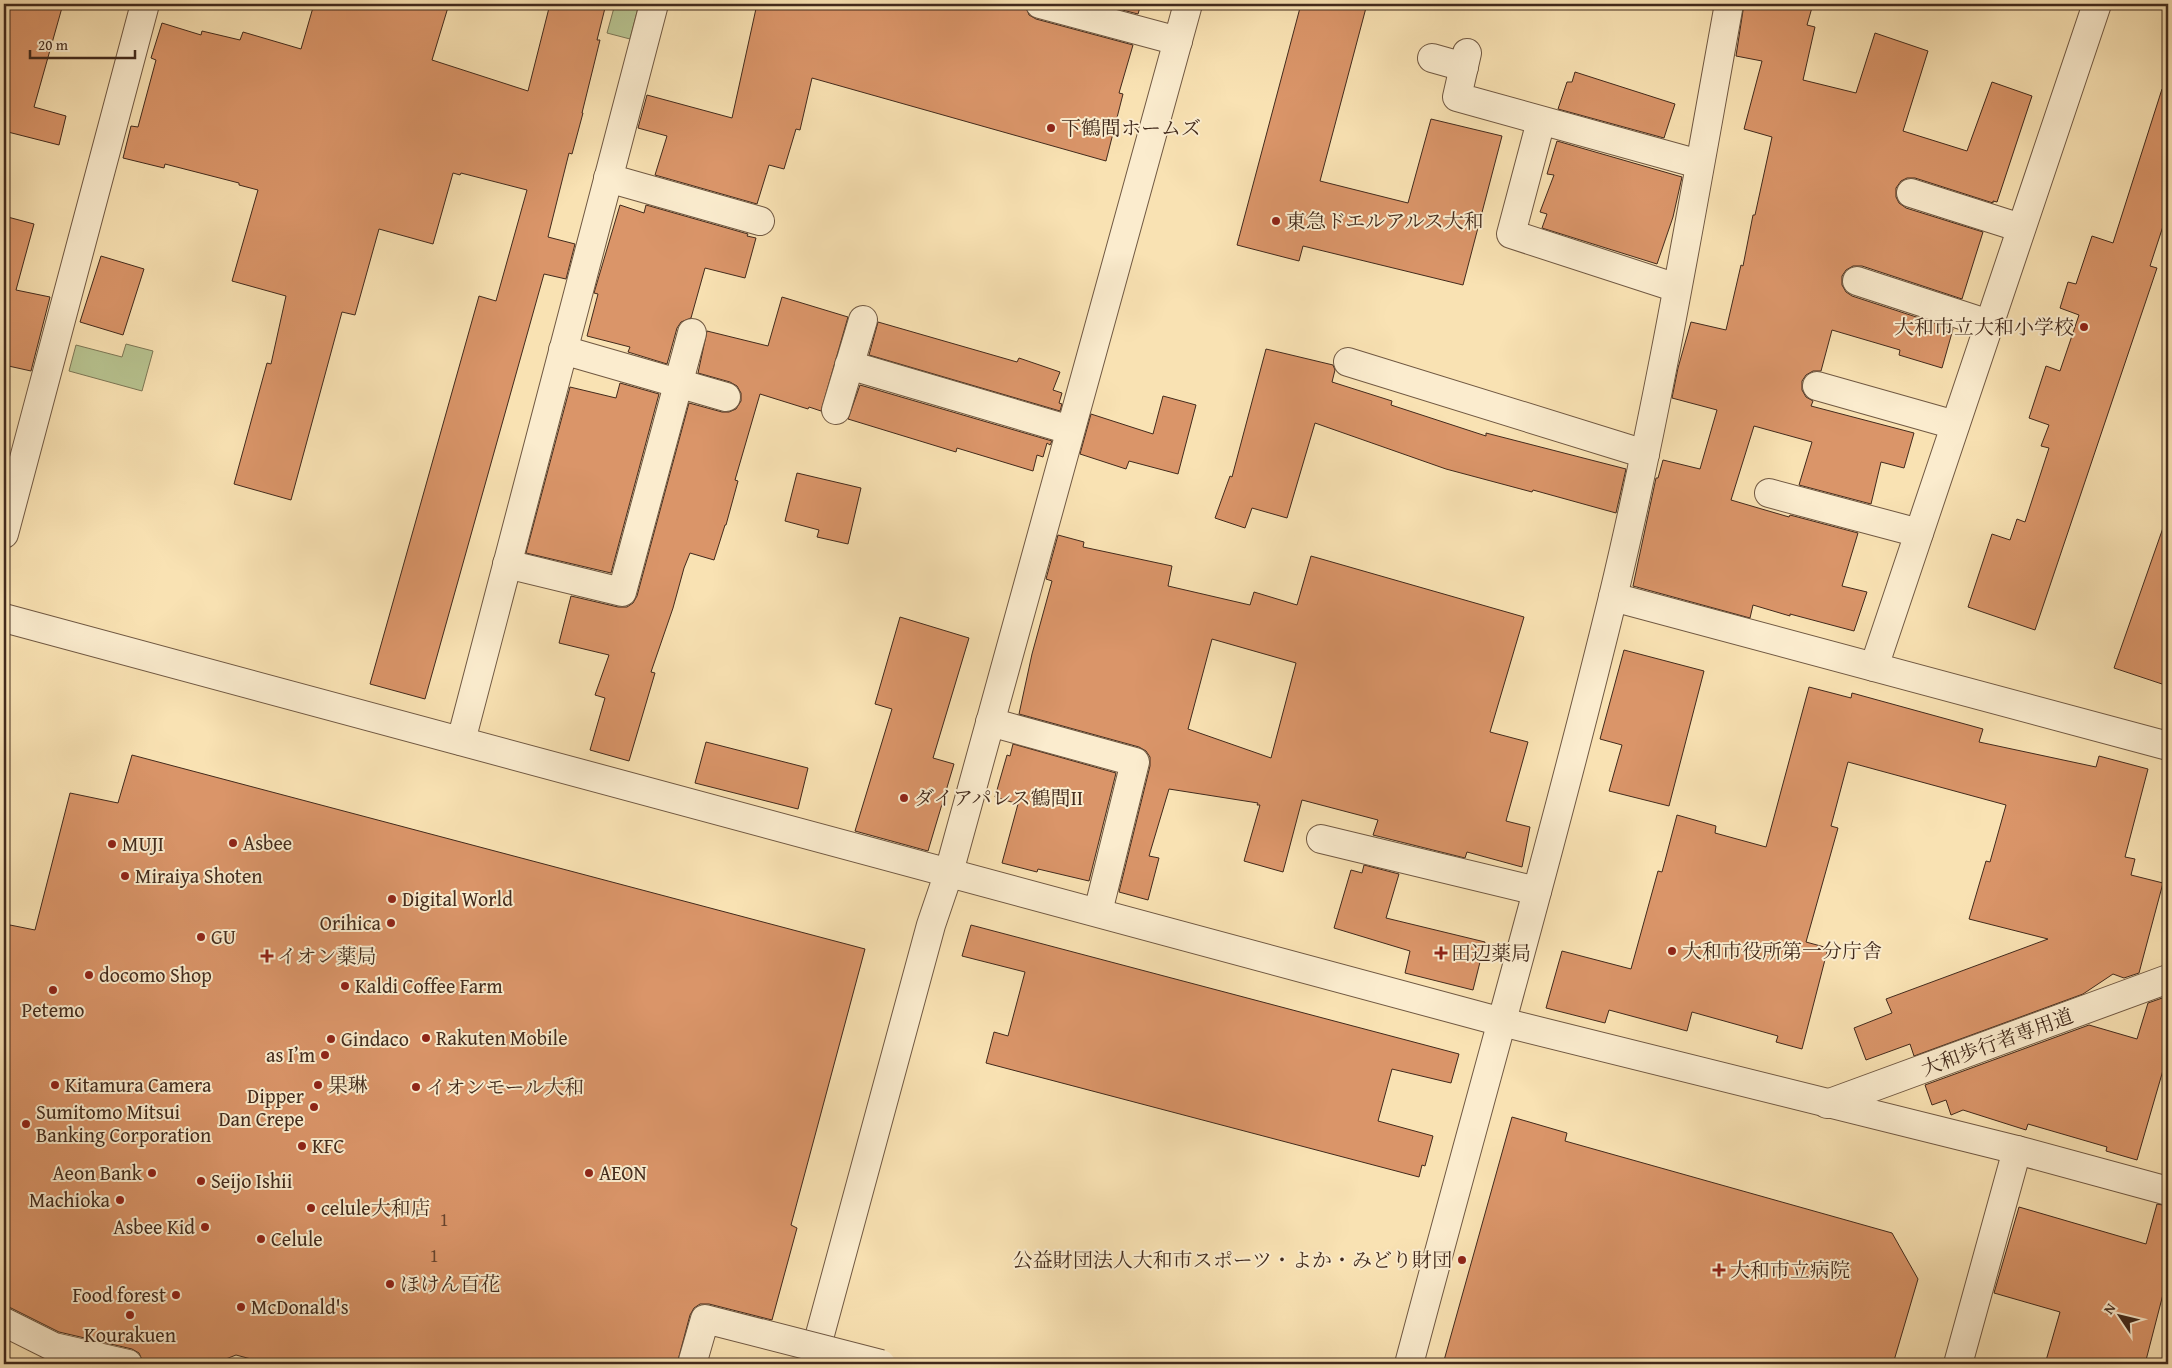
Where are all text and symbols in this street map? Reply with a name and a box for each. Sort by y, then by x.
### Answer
scale bar [30,28,135,60]
text: 20 m [38,34,69,55]
place label: 下鶴間ホームズ [1061,113,1201,142]
marker: 下鶴間ホームズ [1045,122,1057,134]
place label: 東急ドエルアルス大和 [1286,206,1484,235]
marker: 東急ドエルアルス大和 [1270,215,1282,227]
place label: 大和市立大和小学校 [1894,312,2074,341]
marker: 大和市立大和小学校 [2078,321,2090,333]
place label: ダイアパレス鶴間Ⅱ [914,783,1083,812]
marker: ダイアパレス鶴間Ⅱ [898,792,910,804]
place label: Asbee [243,828,292,857]
place label: MUJI [122,829,164,858]
marker: Asbee [227,837,239,849]
marker: MUJI [106,838,118,850]
place label: Miraiya Shoten [135,861,263,890]
marker: Miraiya Shoten [119,870,131,882]
place label: Digital World [402,884,513,913]
marker: Digital World [386,893,398,905]
place label: Orihica [320,908,382,937]
marker: Orihica [385,917,397,929]
place label: GU [211,922,236,951]
marker: GU [195,931,207,943]
place label: 大和市役所第一分庁舎 [1682,936,1882,965]
place label: 田辺薬局 [1451,938,1531,967]
place label: イオン薬局 [277,941,376,970]
marker: 大和市役所第一分庁舎 [1666,945,1678,957]
marker: 田辺薬局 [1435,947,1447,959]
marker: イオン薬局 [261,950,273,962]
place label: docomo Shop [99,960,212,989]
marker: docomo Shop [83,969,95,981]
place label: Kaldi Coffee Farm [355,971,503,1000]
marker: Kaldi Coffee Farm [339,980,351,992]
marker: Petemo [47,984,59,996]
place label: Petemo [21,995,85,1024]
street label: 大和歩行者専用道 [1917,1001,2077,1083]
place label: Rakuten Mobile [436,1023,568,1052]
place label: Gindaco [341,1024,409,1053]
marker: Rakuten Mobile [420,1032,432,1044]
marker: Gindaco [325,1033,337,1045]
place label: as I’m [266,1040,316,1069]
marker: as I’m [319,1049,331,1061]
place label: Kitamura Camera [65,1070,212,1099]
place label: 果琳 [328,1070,368,1099]
place label: イオンモール大和 [426,1072,584,1101]
marker: Kitamura Camera [49,1079,61,1091]
marker: 果琳 [312,1079,324,1091]
place label: Dipper Dan Crepe [218,1081,304,1133]
marker: イオンモール大和 [410,1081,422,1093]
place label: Sumitomo Mitsui Banking Corporation [36,1097,211,1149]
marker: Dipper Dan Crepe [308,1101,320,1113]
marker: Sumitomo Mitsui Banking Corporation [20,1118,32,1130]
place label: KFC [312,1131,345,1160]
marker: KFC [296,1140,308,1152]
place label: Aeon Bank [52,1158,143,1187]
place label: AEON [599,1158,646,1187]
place label: Seijo Ishii [211,1166,293,1195]
marker: Aeon Bank [146,1167,158,1179]
marker: AEON [583,1167,595,1179]
marker: Seijo Ishii [195,1175,207,1187]
place label: Machioka [29,1185,111,1214]
place label: celule大和店 [321,1193,431,1222]
marker: Machioka [114,1194,126,1206]
marker: celule大和店 [305,1202,317,1214]
house number: 1 [440,1206,448,1233]
place label: Asbee Kid [113,1212,195,1241]
marker: Asbee Kid [199,1221,211,1233]
place label: Celule [271,1224,323,1253]
marker: Celule [255,1233,267,1245]
house number: 1 [430,1242,438,1269]
place label: 公益財団法人大和市スポーツ・よか・みどり財団 [1013,1245,1452,1274]
marker: 公益財団法人大和市スポーツ・よか・みどり財団 [1456,1254,1468,1266]
place label: 大和市立病院 [1730,1255,1850,1284]
marker: 大和市立病院 [1712,1263,1726,1277]
place label: ほけん百花 [400,1269,500,1298]
marker: ほけん百花 [384,1278,396,1290]
place label: Food forest [73,1280,166,1309]
marker: Food forest [170,1289,182,1301]
north arrow [2094,1290,2144,1340]
place label: McDonald's [251,1292,349,1321]
text: N [2098,1298,2121,1318]
marker: McDonald's [235,1301,247,1313]
marker: Kourakuen [124,1309,136,1321]
place label: Kourakuen [84,1320,176,1349]

